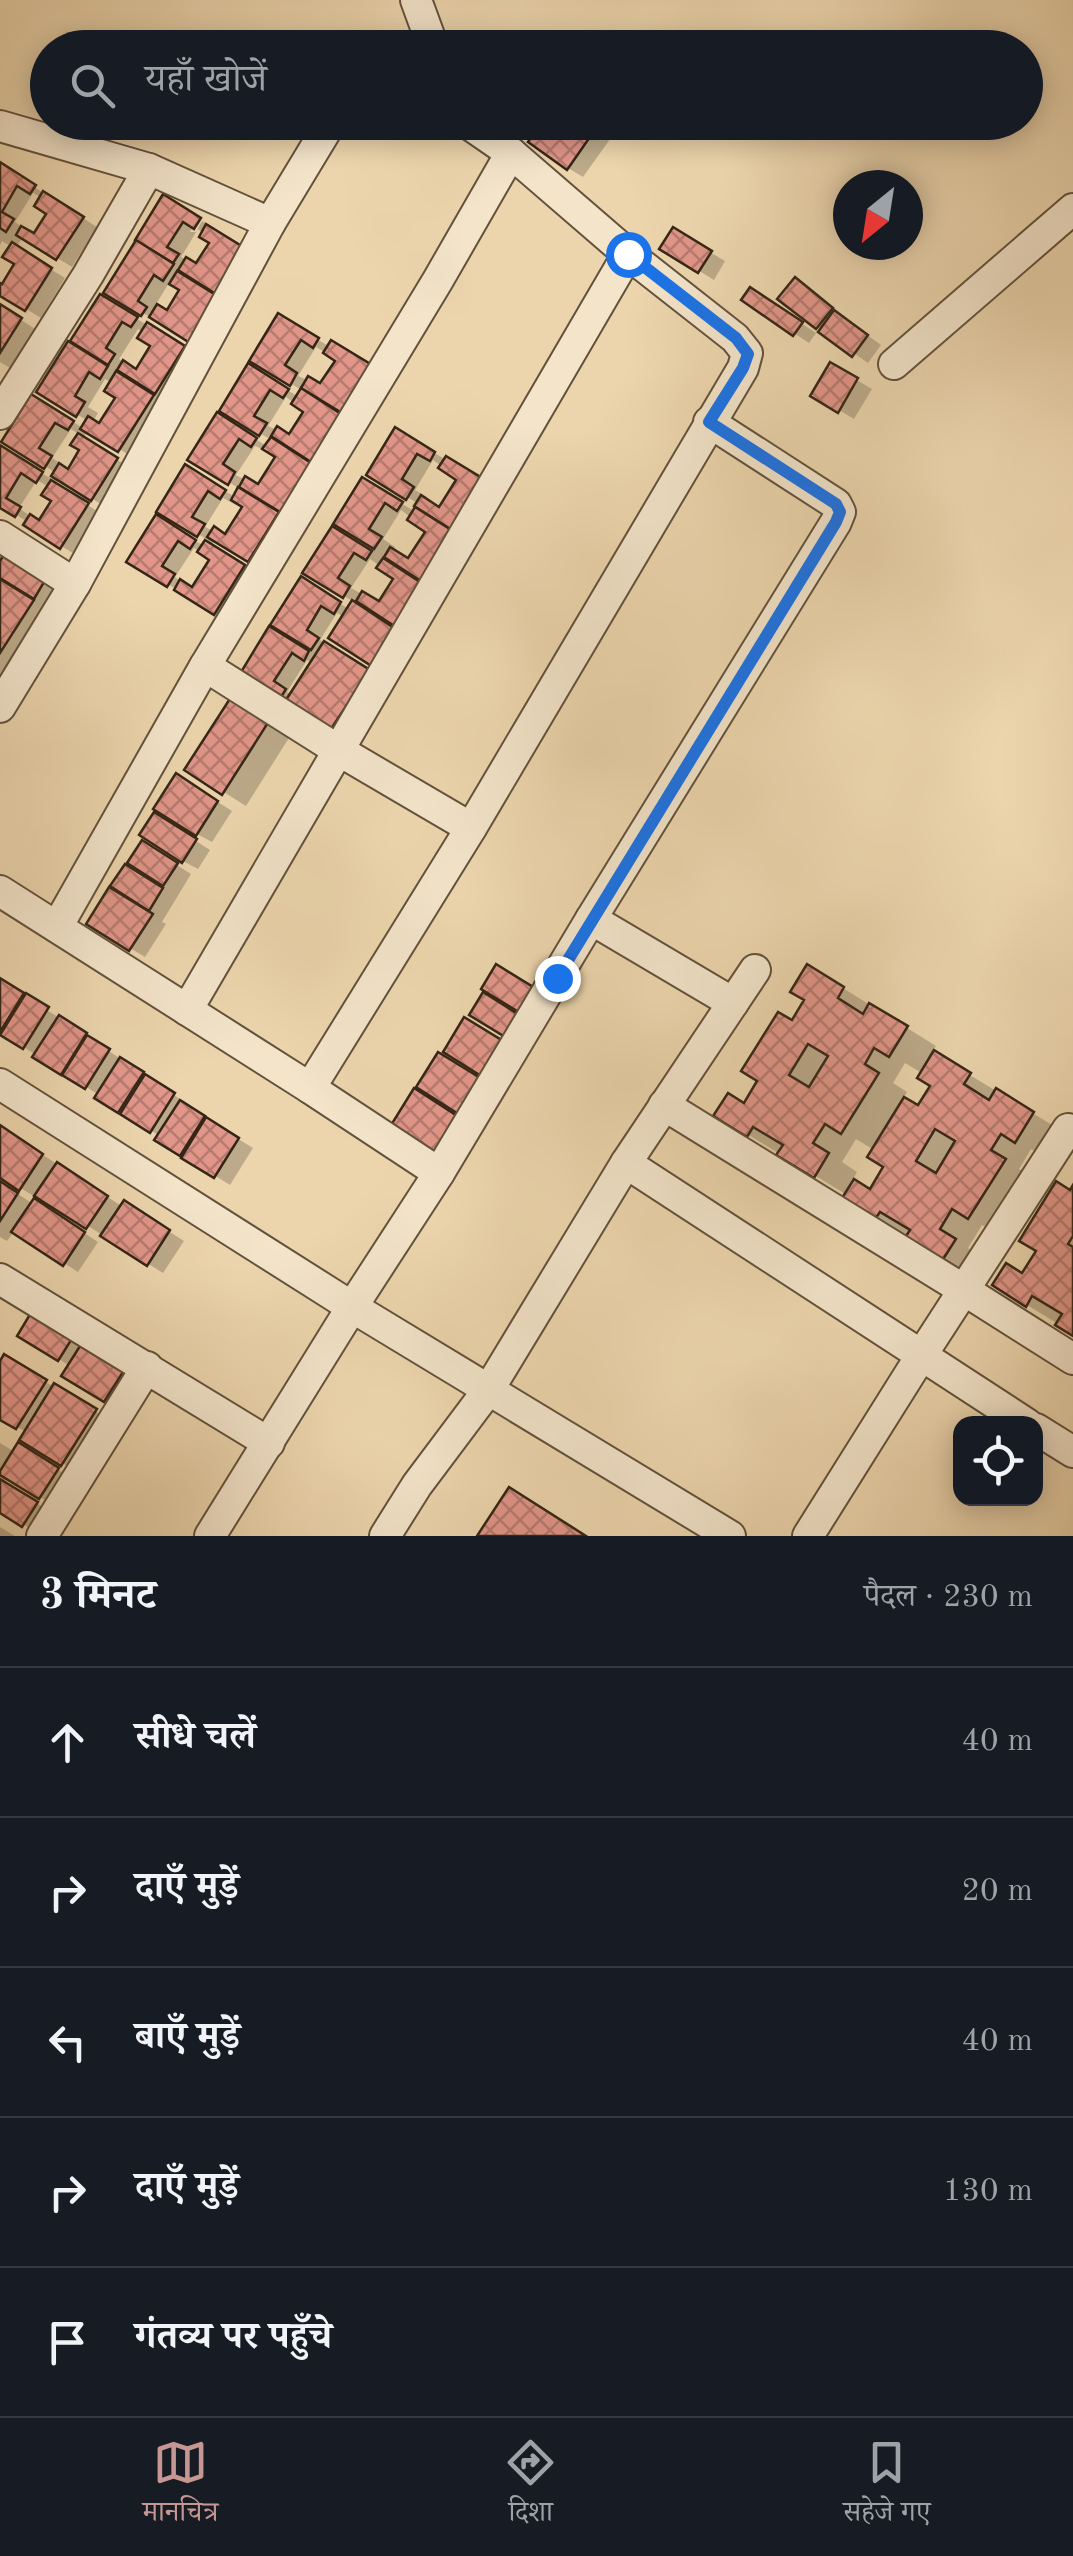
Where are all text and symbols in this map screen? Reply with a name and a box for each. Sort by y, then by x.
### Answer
search box [30,30,1043,140]
icon: search [65,58,120,113]
text: यहाँ खोजें [145,62,267,100]
north arrow [833,170,923,260]
route start [606,232,652,278]
route end [535,956,581,1002]
map controls [953,1416,1043,1506]
button: locate [953,1416,1043,1506]
text: 3 मिनट [40,1576,156,1618]
text: पैदल · 230 m [864,1582,1033,1614]
icon: ahead [40,1715,95,1770]
text: सीधे चलें [135,1719,256,1757]
text: 40 m [962,1726,1033,1758]
icon: right [40,1865,95,1920]
text: दाएँ मुड़ें [135,1869,239,1907]
text: 20 m [962,1876,1033,1908]
icon: left [40,2015,95,2070]
text: बाएँ मुड़ें [135,2019,240,2057]
text: 40 m [962,2026,1033,2058]
icon: right [40,2165,95,2220]
text: दाएँ मुड़ें [135,2169,239,2207]
text: 130 m [943,2176,1033,2208]
icon: arrive [40,2315,95,2370]
text: गंतव्य पर पहुँचे [135,2319,332,2357]
tab: मानचित्र [142,2435,218,2539]
tab: दिशा [503,2435,558,2539]
tab: सहेजे गए [843,2435,931,2539]

